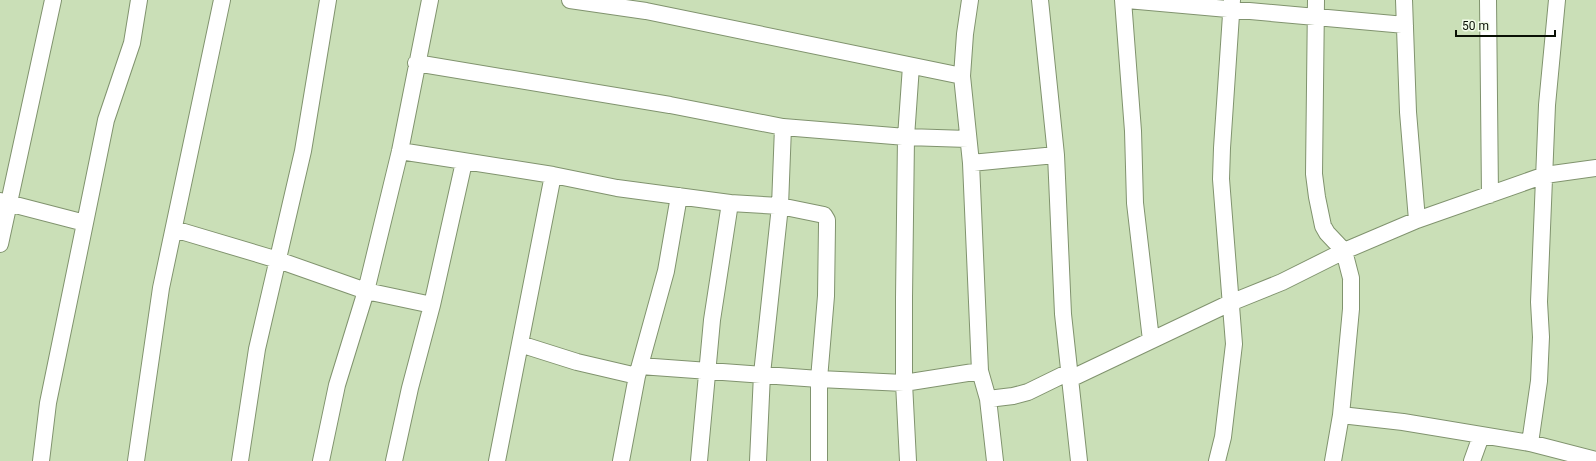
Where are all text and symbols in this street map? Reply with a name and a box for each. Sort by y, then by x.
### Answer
scale bar [1456,12,1555,38]
text: 50 m [1462,19,1489,33]

